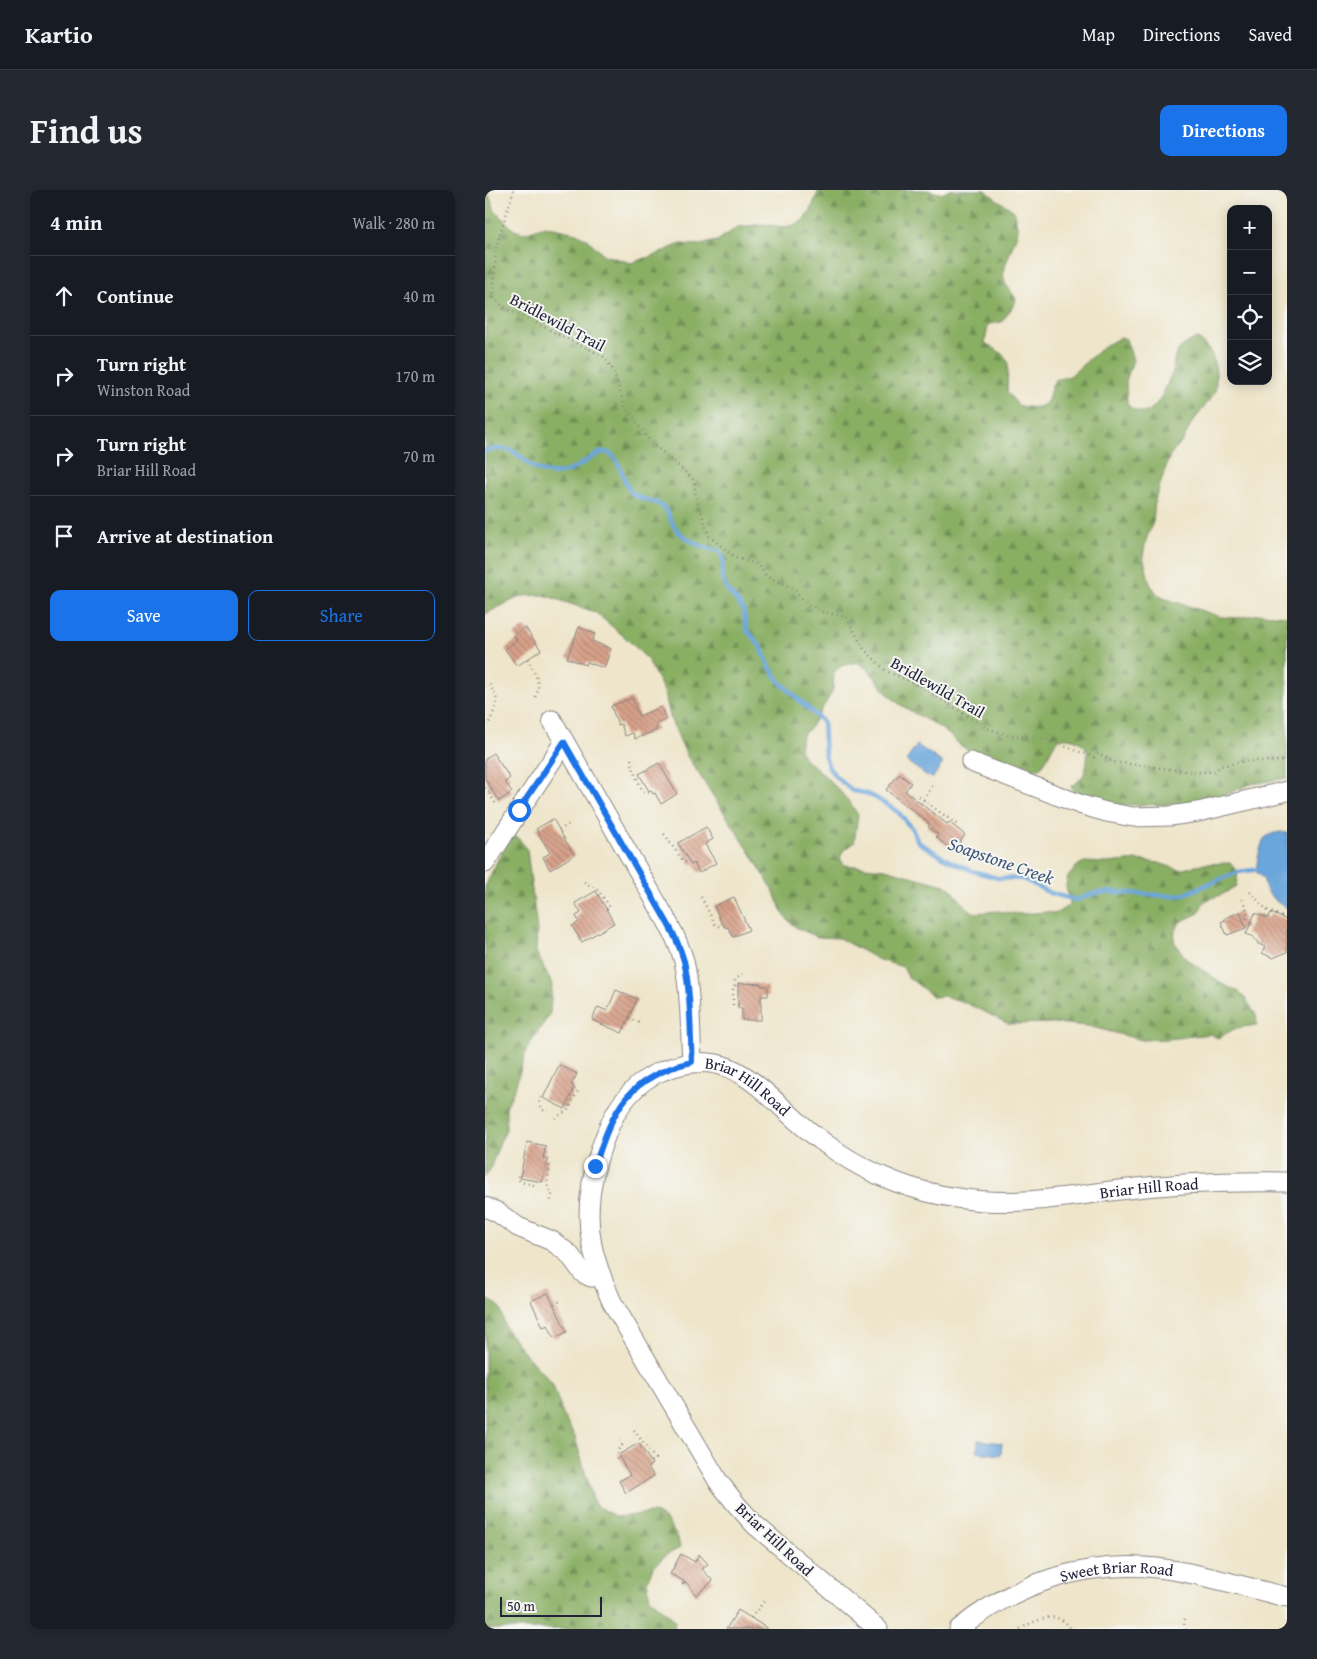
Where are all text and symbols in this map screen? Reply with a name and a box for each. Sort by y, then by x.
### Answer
text: Kartio [25,17,93,52]
text: Map [1082,21,1115,48]
text: Directions [1143,21,1220,48]
text: Saved [1248,21,1292,48]
text: Find us [30,105,143,156]
button: Directions [1160,105,1287,156]
map controls [1227,205,1272,385]
button: + [1227,205,1272,250]
text: 4 min [50,207,102,238]
text: Walk · 280 m [352,211,435,235]
button: − [1227,250,1272,295]
icon: ahead [50,282,78,310]
text: Continue [97,282,174,310]
text: 40 m [403,284,435,308]
street label: Bridlewild Trail [506,287,610,357]
button: locate [1227,295,1272,340]
button: layers [1227,340,1272,385]
text: Turn right [97,350,186,378]
icon: right [50,362,78,390]
text: 170 m [395,364,435,388]
text: Winston Road [97,378,190,402]
text: Turn right [97,430,186,458]
icon: right [50,442,78,470]
text: 70 m [403,444,435,468]
text: Briar Hill Road [97,458,196,482]
icon: arrive [50,522,78,550]
text: Arrive at destination [97,522,273,550]
button: Save [50,590,238,641]
button: Share [248,590,435,641]
street label: Bridlewild Trail [887,650,990,724]
route start [508,799,531,822]
water label: Soapstone Creek [945,830,1059,892]
street label: Briar Hill Road [704,1050,796,1122]
route end [584,1155,607,1178]
street label: Briar Hill Road [1098,1171,1200,1204]
street label: Briar Hill Road [731,1496,820,1582]
street label: Sweet Briar Road [1057,1554,1176,1588]
scale bar [500,1594,603,1617]
text: 50 m [507,1596,535,1616]

